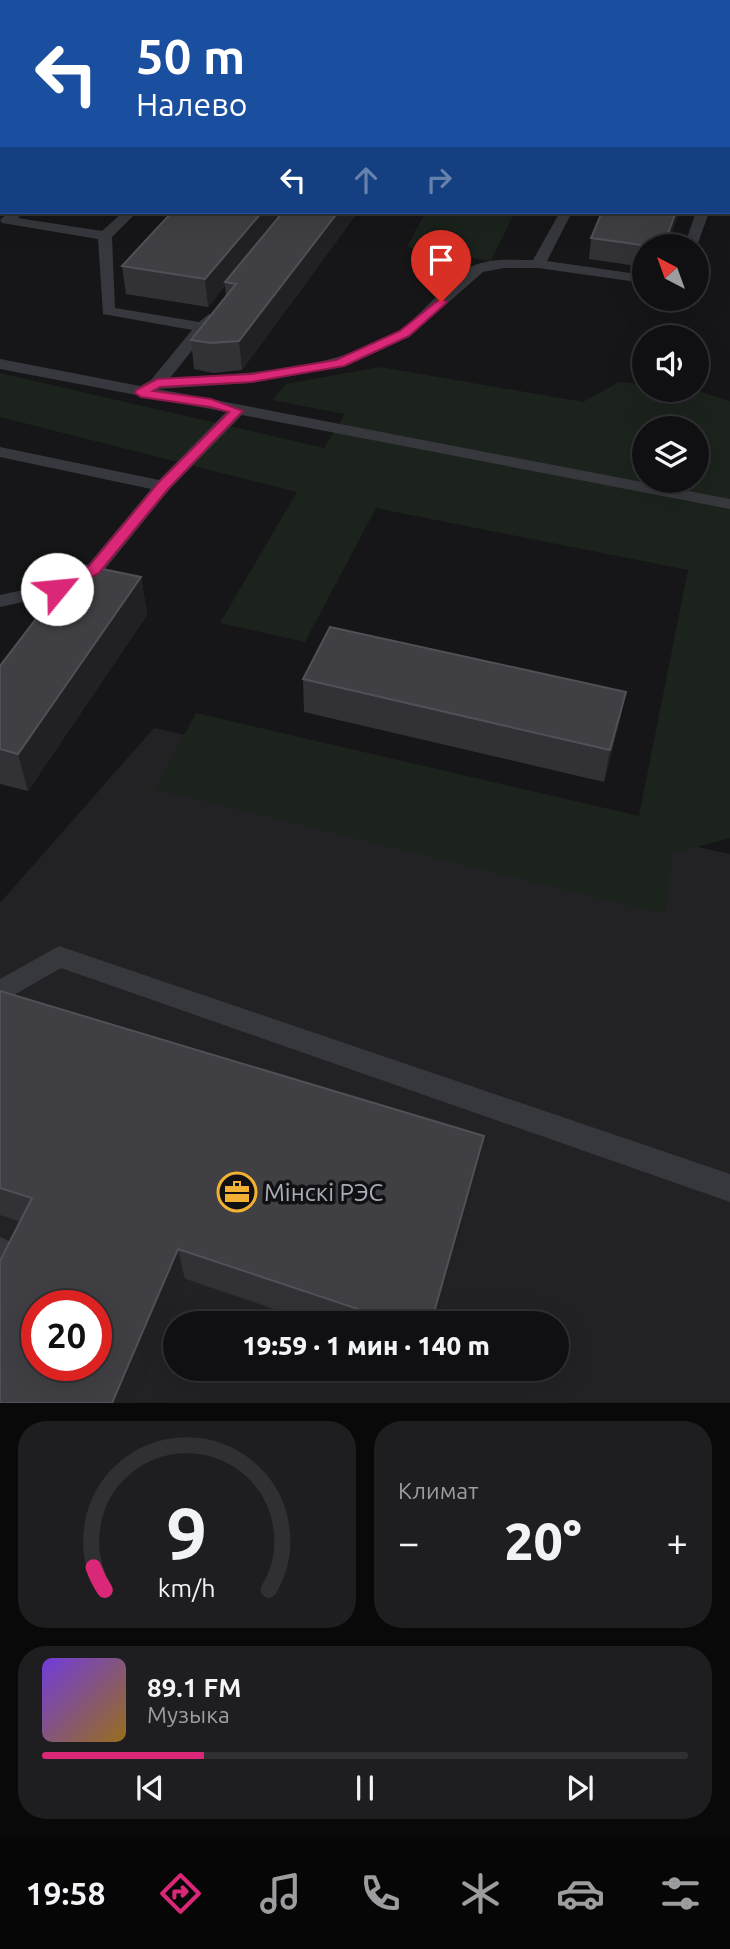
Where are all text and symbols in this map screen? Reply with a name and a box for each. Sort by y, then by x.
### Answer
icon: left [21,28,112,119]
text: 50 m [136,28,245,83]
text: Налево [136,86,248,122]
icon: left [274,161,312,199]
icon: ahead [347,161,385,199]
icon: right [420,161,458,199]
pin [411,230,471,302]
north arrow [632,234,709,312]
map controls [632,234,709,493]
icon: arrive [422,241,460,279]
button: sound [632,325,709,402]
button: layers [632,416,709,493]
position arrow [20,552,94,626]
office icon: Мінскі РЭС [216,1171,258,1213]
place label: Мінскі РЭС [264,1179,384,1206]
speed limit sign: 20 [21,1290,112,1381]
text: 19:59 · 1 мин · 140 m [242,1331,490,1360]
text: Климат [398,1478,478,1503]
text: 9 [166,1493,208,1575]
text: 20° [504,1512,582,1570]
text: − [398,1521,419,1563]
text: + [667,1521,688,1563]
text: km/h [158,1574,216,1602]
text: 89.1 FM [147,1673,241,1702]
text: Музыка [147,1702,230,1727]
icon: previous [131,1769,169,1807]
icon: pause [346,1769,384,1807]
icon: next [561,1769,599,1807]
icon: directions [156,1869,205,1918]
icon: music [256,1869,305,1918]
icon: phone [356,1869,405,1918]
icon: climate [456,1869,505,1918]
icon: car [556,1869,605,1918]
icon: filters [656,1869,705,1918]
text: 19:58 [25,1875,106,1911]

